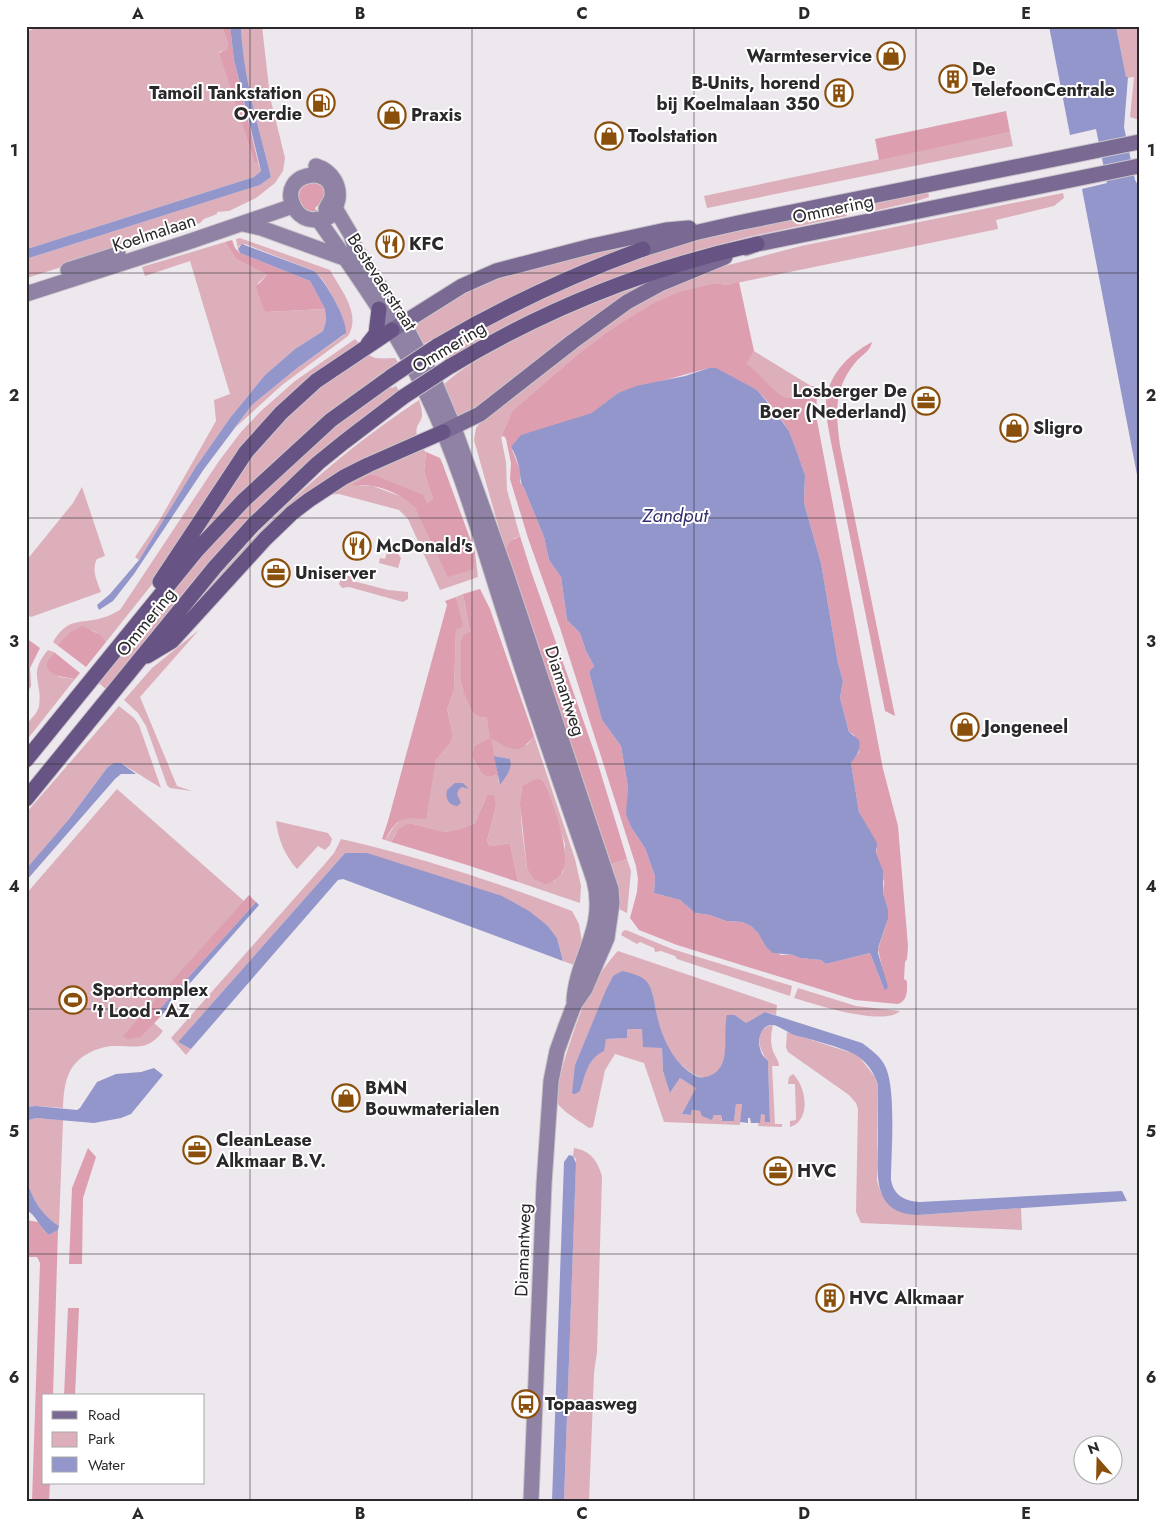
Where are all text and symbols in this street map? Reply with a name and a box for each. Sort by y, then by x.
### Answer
text: A [131,2,144,25]
text: B [355,2,365,25]
text: C [576,2,588,25]
text: D [798,2,810,25]
text: E [1021,2,1031,25]
shop icon: Warmteservice [876,41,906,71]
place label: Warmteservice [747,43,872,69]
place label: De TelefoonCentrale [972,56,1115,103]
building icon: De TelefoonCentrale [938,64,968,94]
place label: B-Units, horend bij Koelmalaan 350 [657,70,820,117]
building icon: B-Units, horend bij Koelmalaan 350 [824,78,854,108]
place label: Tamoil Tankstation Overdie [149,80,302,127]
fuel station icon: Tamoil Tankstation Overdie [306,88,336,118]
shop icon: Praxis [377,100,407,130]
place label: Praxis [411,102,462,128]
shop icon: Toolstation [594,121,624,151]
place label: Toolstation [628,123,718,149]
text: 1 [10,139,18,162]
text: 1 [1147,139,1155,162]
street label: Ommering [790,188,876,230]
street label: Koelmalaan [109,207,199,259]
street label: Bestevaerstraat [341,228,424,336]
restaurant icon: KFC [375,229,405,259]
place label: KFC [409,231,444,257]
street label: Ommering [407,315,491,379]
place label: Losberger De Boer (Nederland) [760,378,907,425]
text: 2 [9,384,19,407]
text: 2 [1146,384,1156,407]
office icon: Losberger De Boer (Nederland) [911,386,941,416]
shop icon: Sligro [999,413,1029,443]
place label: Sligro [1033,415,1083,441]
water label: Zandput [641,502,709,529]
restaurant icon: McDonald's [342,531,372,561]
place label: McDonald's [376,533,473,559]
office icon: Uniserver [261,558,291,588]
place label: Uniserver [295,560,377,586]
street label: Ommering [110,582,182,662]
text: 3 [9,630,19,653]
text: 3 [1146,630,1156,653]
street label: Diamantweg [538,642,592,740]
shop icon: Jongeneel [950,712,980,742]
place label: Jongeneel [981,714,1068,740]
text: 4 [8,875,20,898]
text: 4 [1145,875,1157,898]
place label: Sportcomplex 't Lood - AZ [92,977,208,1024]
sports icon: Sportcomplex 't Lood - AZ [58,985,88,1015]
place label: BMN Bouwmaterialen [365,1075,500,1122]
shop icon: BMN Bouwmaterialen [331,1083,361,1113]
text: 5 [9,1120,19,1143]
text: 5 [1146,1120,1156,1143]
place label: CleanLease Alkmaar B.V. [215,1127,326,1174]
office icon: CleanLease Alkmaar B.V. [182,1135,212,1165]
office icon: HVC [763,1156,793,1186]
place label: HVC [797,1158,837,1184]
street label: Diamantweg [508,1203,538,1297]
building icon: HVC Alkmaar [815,1283,845,1313]
place label: HVC Alkmaar [849,1285,965,1311]
text: 6 [9,1366,19,1389]
text: 6 [1146,1366,1156,1389]
bus stop icon: Topaasweg [511,1389,541,1419]
place label: Topaasweg [545,1391,637,1417]
legend [42,1394,205,1484]
text: Road [88,1404,120,1426]
text: Park [88,1428,115,1450]
north arrow [1072,1434,1122,1484]
text: N [1085,1436,1102,1459]
text: Water [88,1454,126,1476]
text: A [131,1502,144,1525]
text: B [355,1502,365,1525]
text: C [576,1502,588,1525]
text: D [798,1502,810,1525]
text: E [1021,1502,1031,1525]

